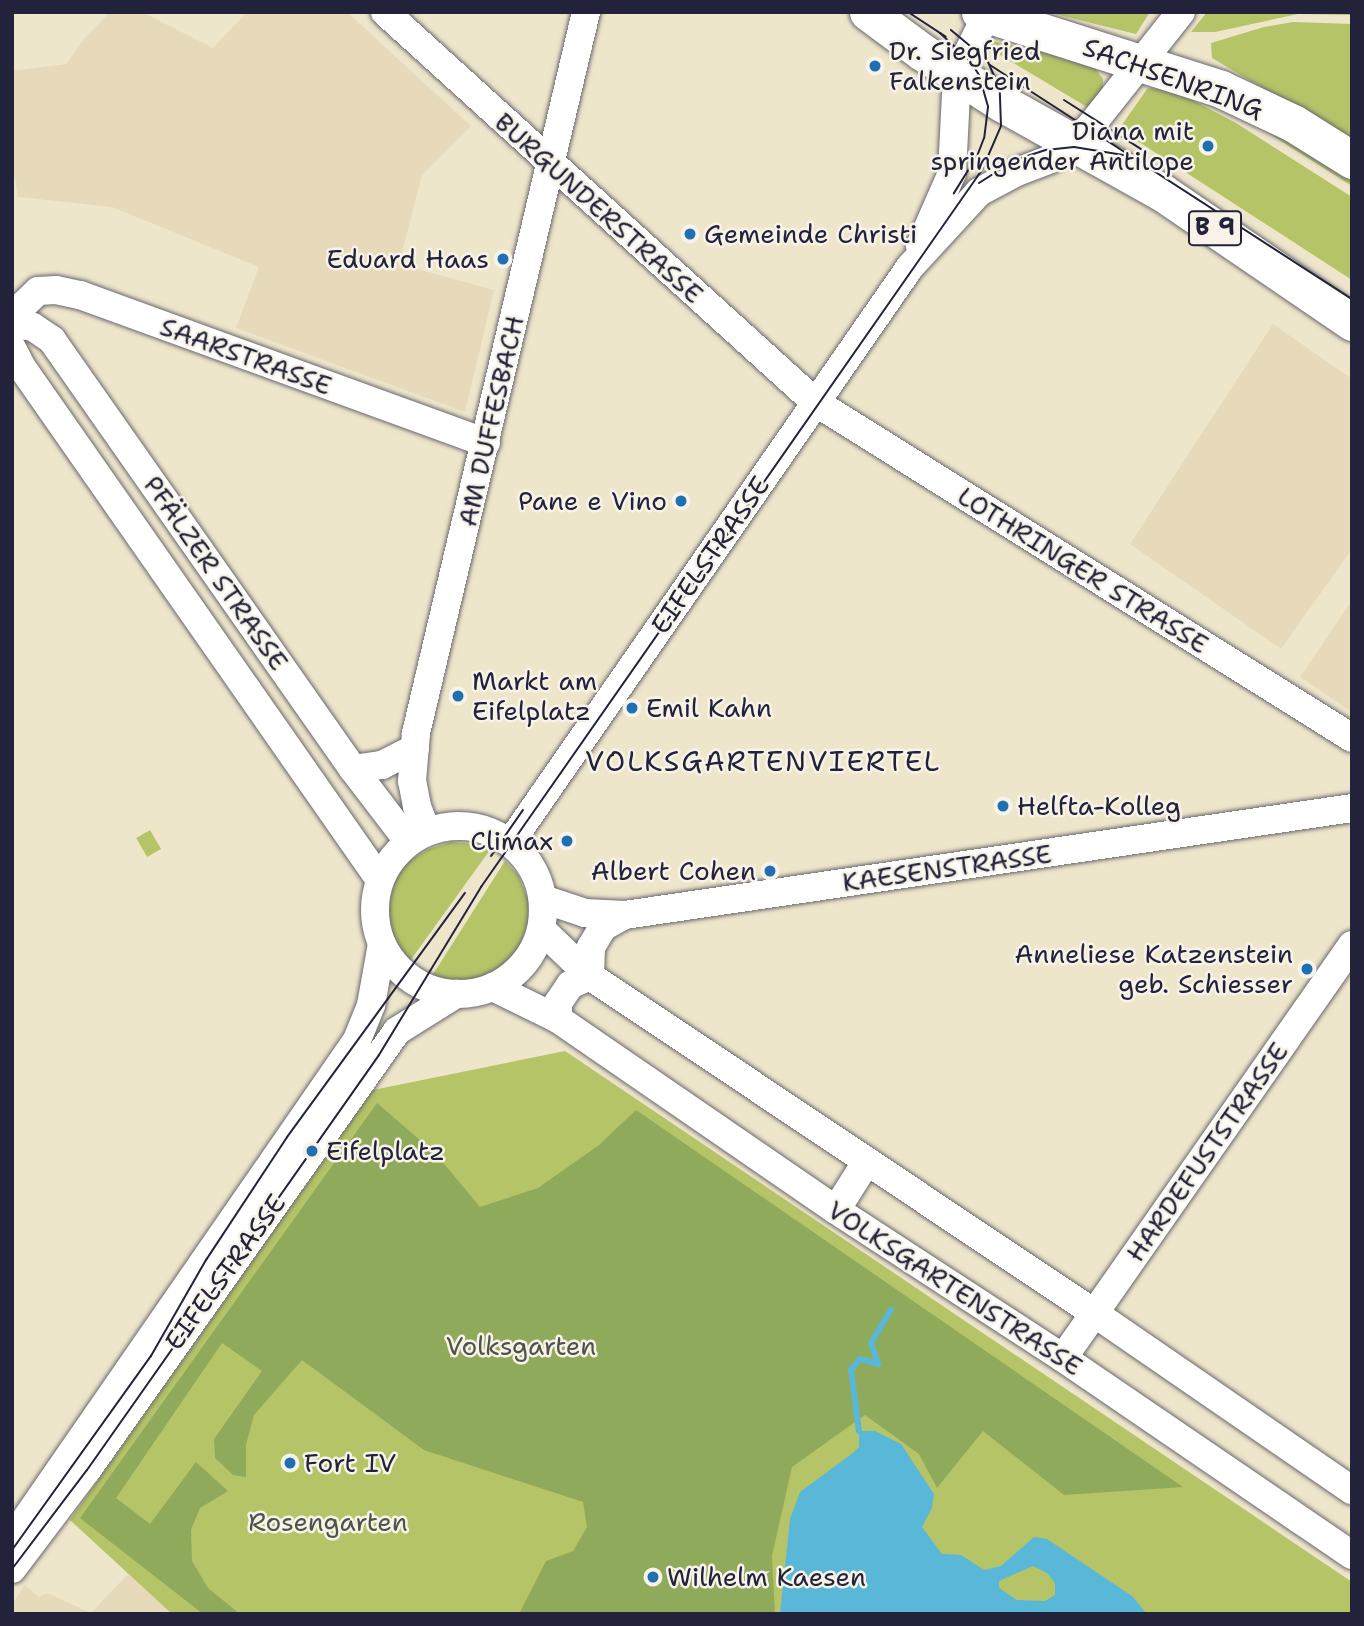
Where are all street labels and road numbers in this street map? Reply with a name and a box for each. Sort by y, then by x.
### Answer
street label: SACHSENRING [1079,31,1267,125]
street label: BURGUNDERSTRASSE [488,106,710,310]
road number: B 9 [1187,208,1243,248]
street label: SAARSTRASSE [156,311,336,401]
street label: AM DUFFESBACH [452,313,530,529]
street label: PFÄLZER STRASSE [137,470,295,676]
street label: EIFELSTRASSE [644,470,776,640]
street label: LOTHRINGER STRASSE [952,480,1214,660]
street label: KAESENSTRASSE [840,838,1054,898]
street label: HARDEFUSTSTRASSE [1120,1036,1294,1268]
street label: EIFELSTRASSE [158,1188,292,1356]
street label: VOLKSGARTENSTRASSE [822,1194,1088,1382]

